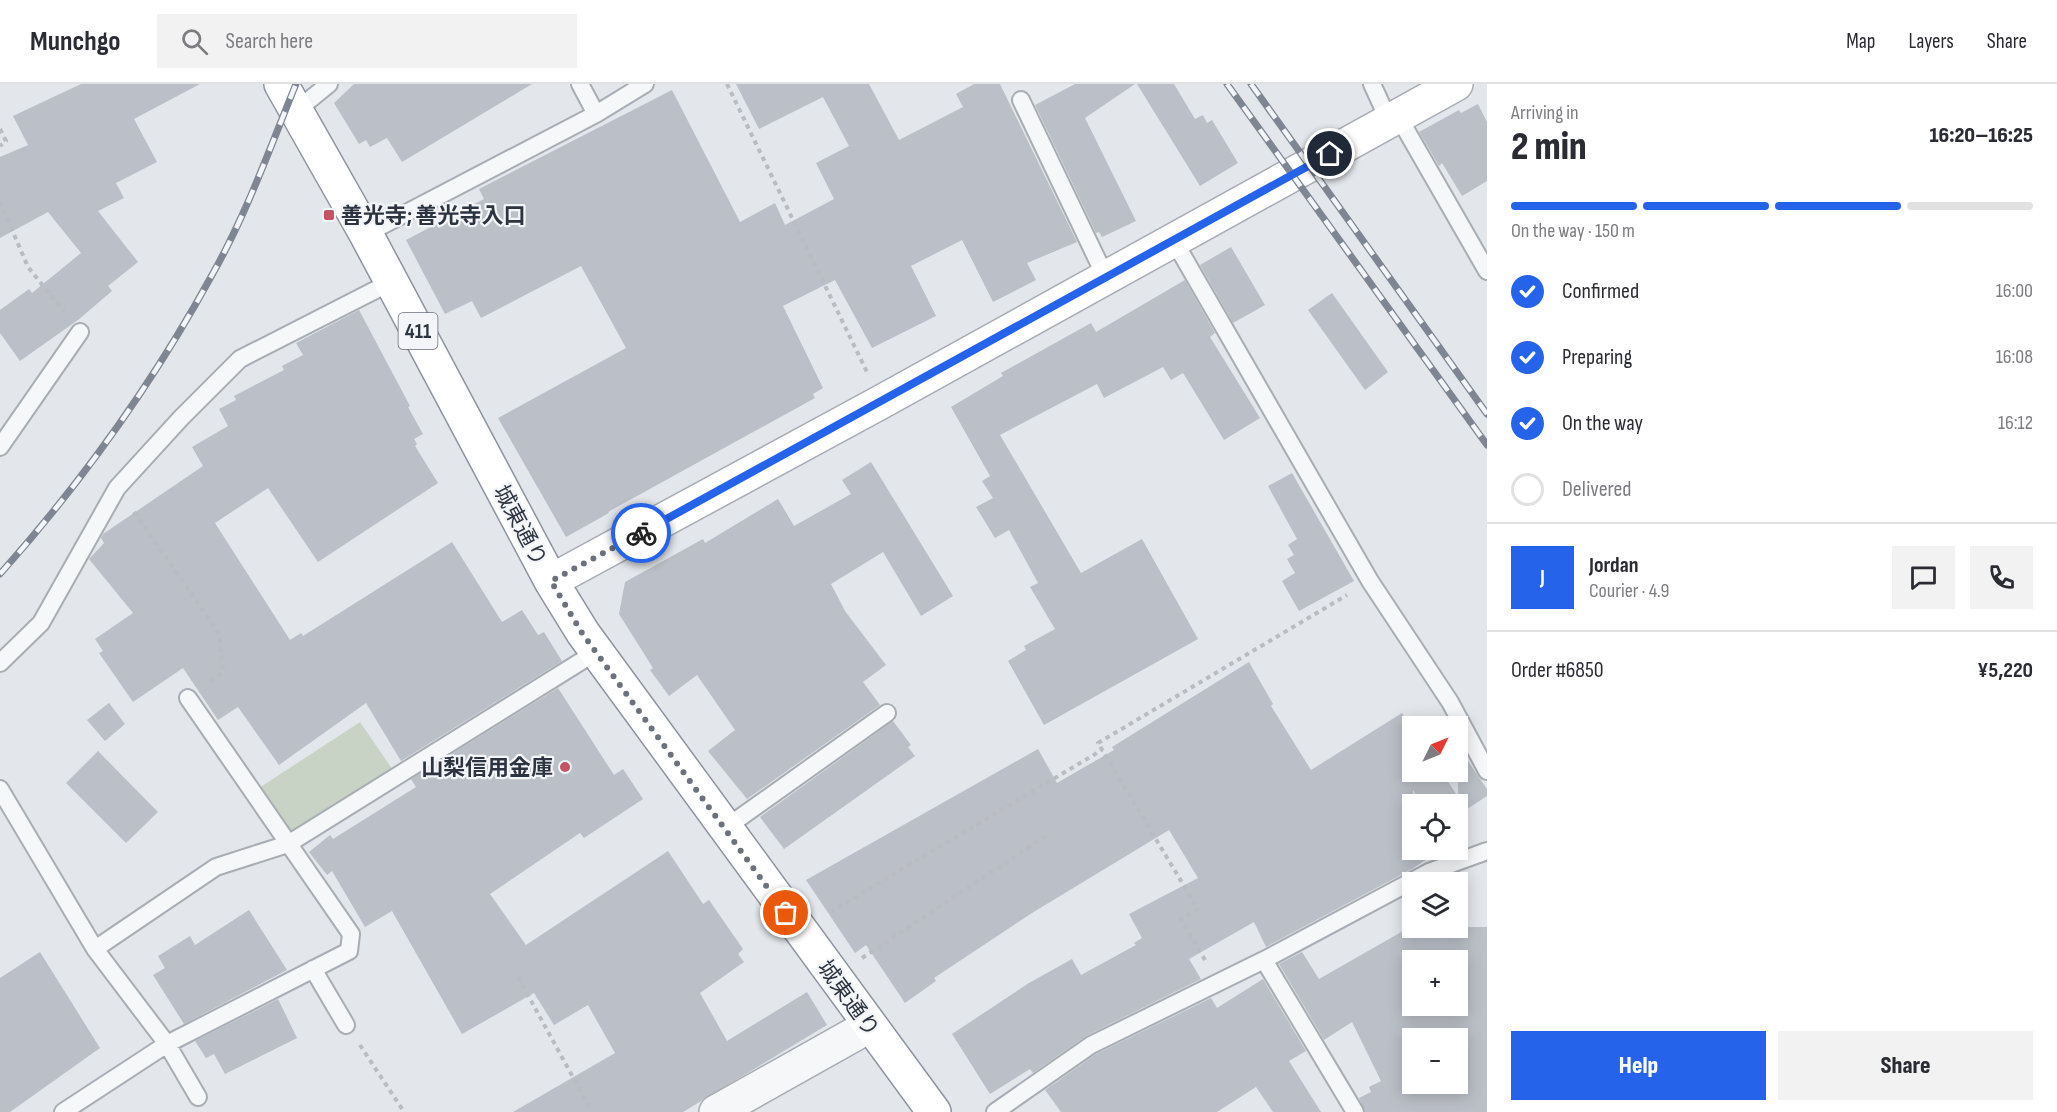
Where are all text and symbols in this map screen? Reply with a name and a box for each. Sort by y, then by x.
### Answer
search box [157,14,577,68]
text: Munchgo [30,25,121,58]
icon: search [178,25,211,58]
text: Search here [226,28,313,55]
text: Map [1846,29,1875,54]
text: Layers [1908,29,1954,54]
text: Share [1987,29,2027,54]
text: Arriving in [1511,101,1579,125]
text: 16:20–16:25 [1930,122,2033,149]
text: 2 min [1511,124,1587,171]
pin [1304,128,1355,179]
icon: home [1313,137,1346,170]
place label: 善光寺; 善光寺入口 [341,203,526,230]
marker: 善光寺; 善光寺入口 [322,208,336,222]
text: On the way · 150 m [1511,219,1635,243]
icon: check [1511,275,1544,308]
text: Confirmed [1562,278,1639,305]
text: 16:00 [1996,279,2033,303]
road number: 411 [398,313,438,349]
icon: check [1511,341,1544,374]
text: Preparing [1562,344,1632,371]
text: 16:08 [1996,345,2033,369]
icon: check [1511,407,1544,440]
text: On the way [1562,410,1643,437]
text: 16:12 [1998,411,2033,435]
text: Delivered [1562,476,1631,503]
street label: 城東通り [487,481,552,571]
courier [611,503,671,563]
icon: bike [625,517,658,550]
button: chat [1892,546,1955,609]
button: phone [1970,546,2033,609]
text: Jordan [1589,552,1638,579]
text: J [1540,564,1545,591]
text: Courier · 4.9 [1589,579,1669,603]
text: Order #6850 [1511,657,1604,684]
text: ¥5,220 [1977,657,2033,684]
north arrow [1402,716,1468,782]
map controls [1402,716,1468,1094]
place label: 山梨信用金庫 [421,755,553,782]
marker: 山梨信用金庫 [558,760,572,774]
button: locate [1402,794,1468,860]
button: layers [1402,872,1468,938]
pin [760,887,811,938]
icon: bag [769,896,802,929]
button: + [1402,950,1468,1016]
street label: 城東通り [811,955,885,1042]
button: − [1402,1028,1468,1094]
button: Help [1511,1031,1766,1100]
button: Share [1778,1031,2033,1100]

